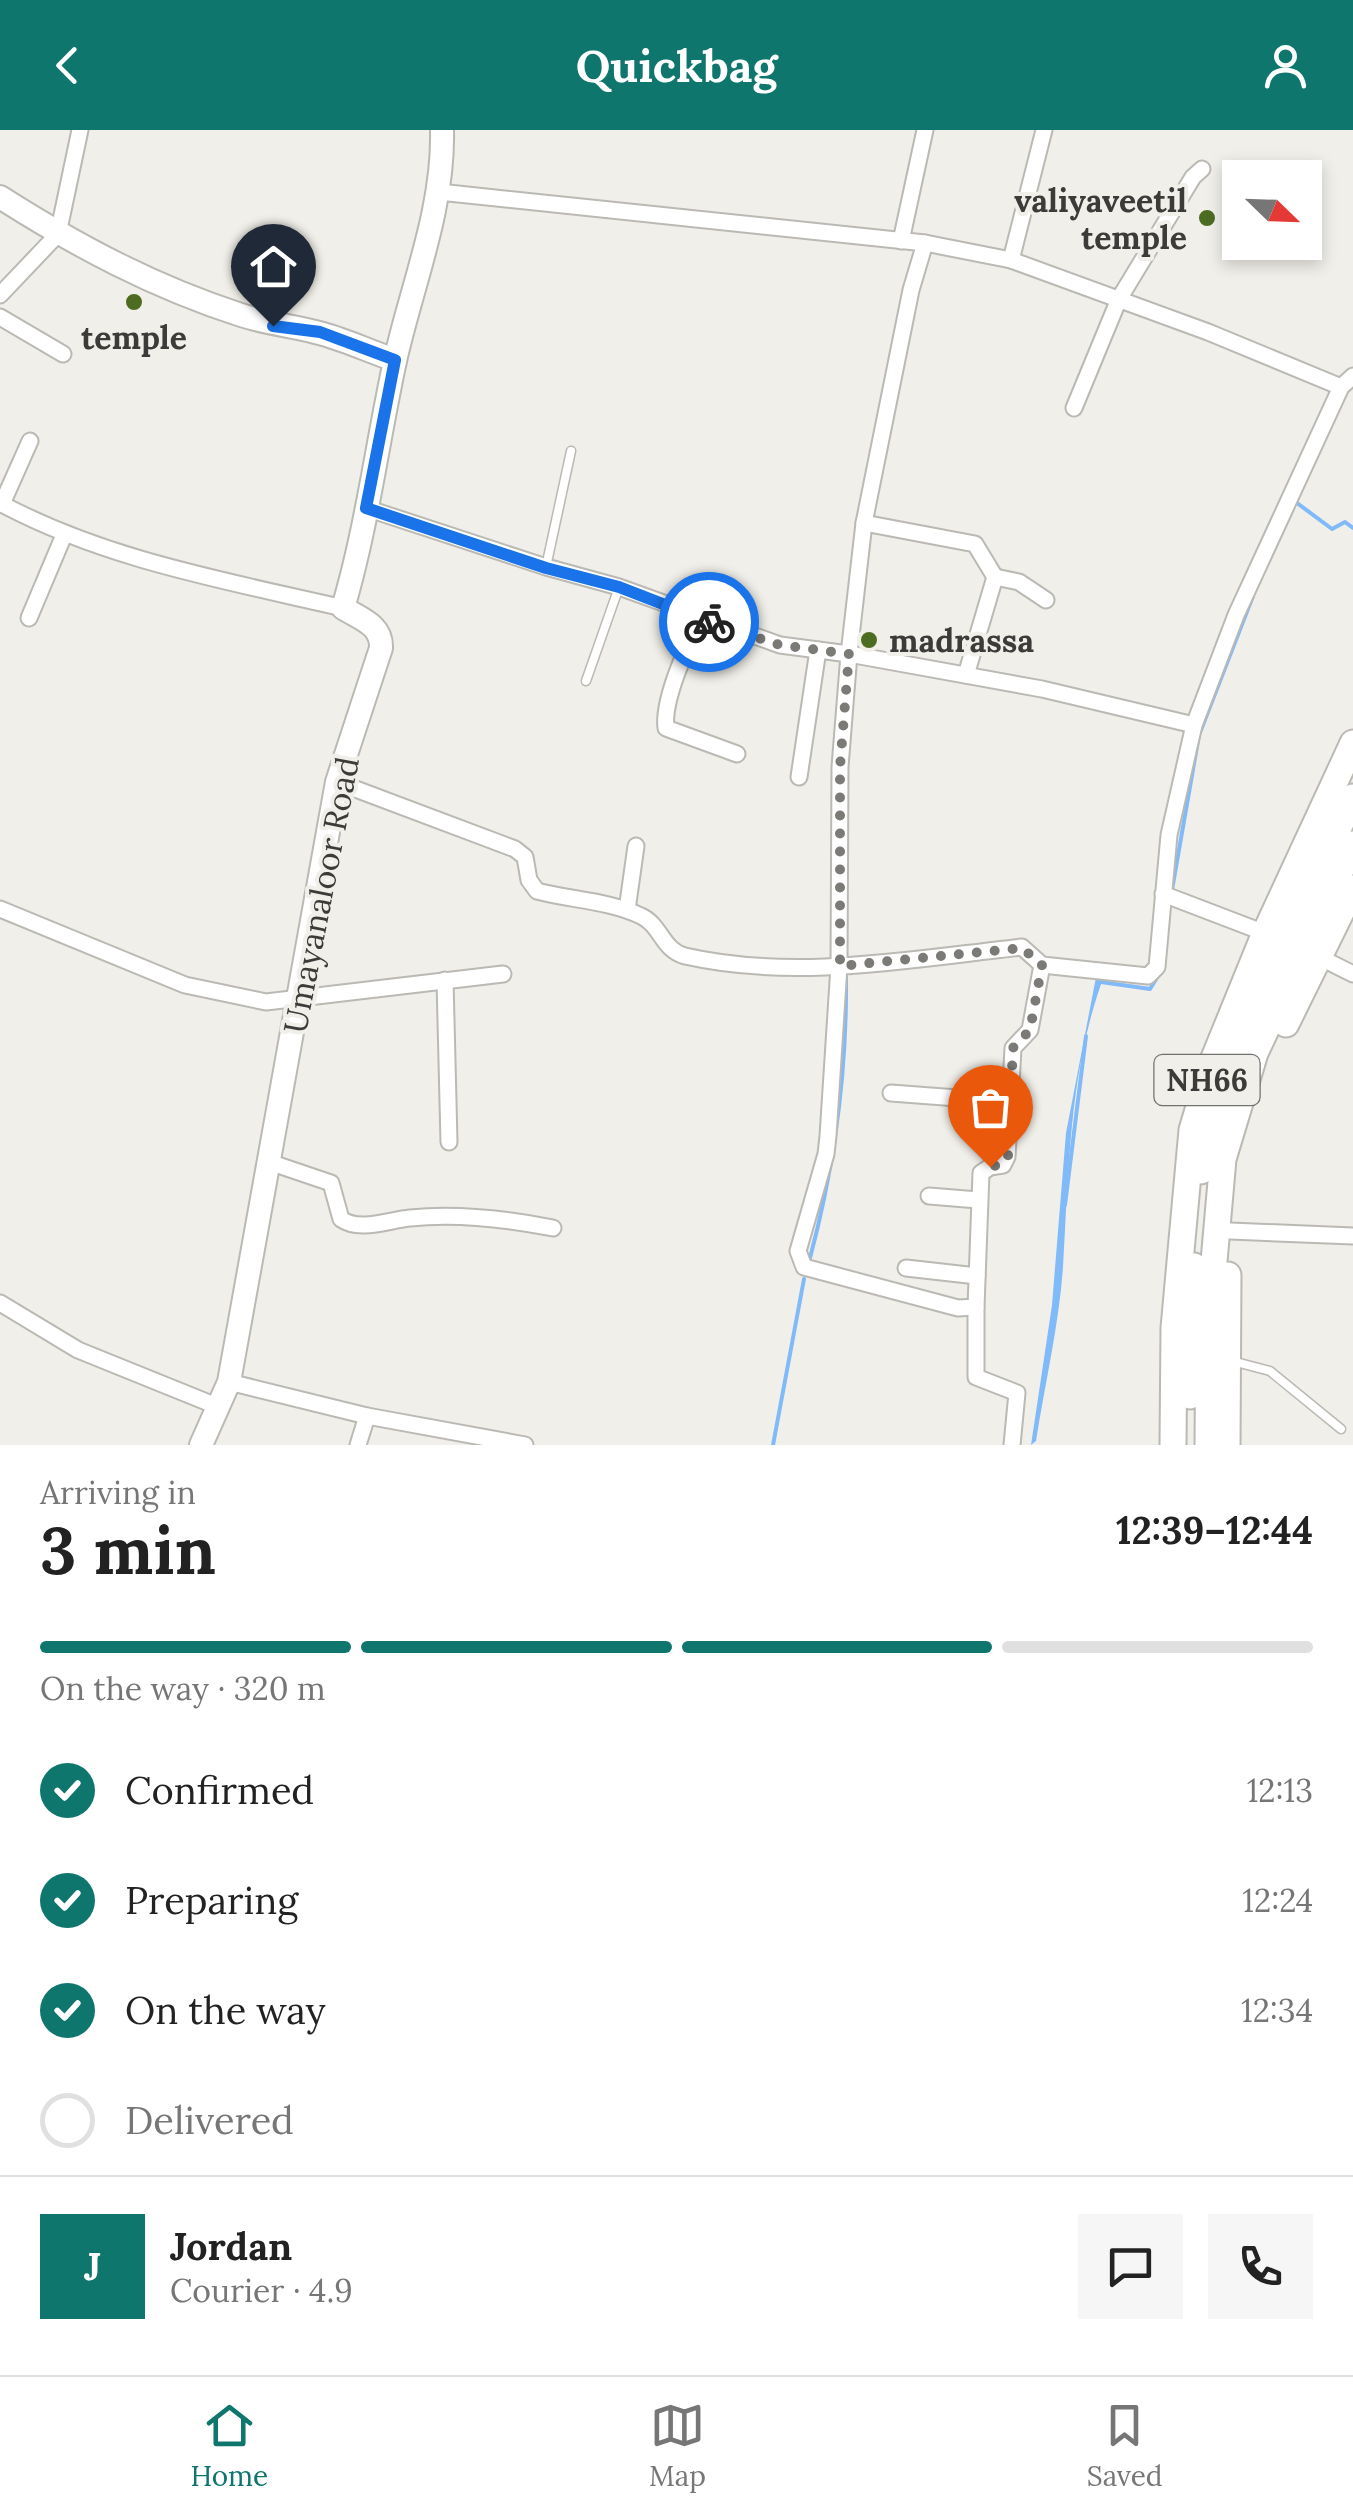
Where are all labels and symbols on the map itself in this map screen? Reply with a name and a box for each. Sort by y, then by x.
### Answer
north arrow [1222,160,1322,260]
place label: valiyaveetil temple [1014,180,1187,258]
marker: valiyaveetil temple [1196,207,1218,229]
pin [231,224,316,327]
marker: temple [123,291,145,313]
place label: temple [81,317,187,358]
courier [659,572,759,672]
place label: madrassa [889,620,1034,661]
marker: madrassa [858,629,880,651]
street label: Umayanaloor Road [274,753,368,1037]
road number: NH66 [1154,1055,1260,1105]
pin [948,1065,1033,1168]

